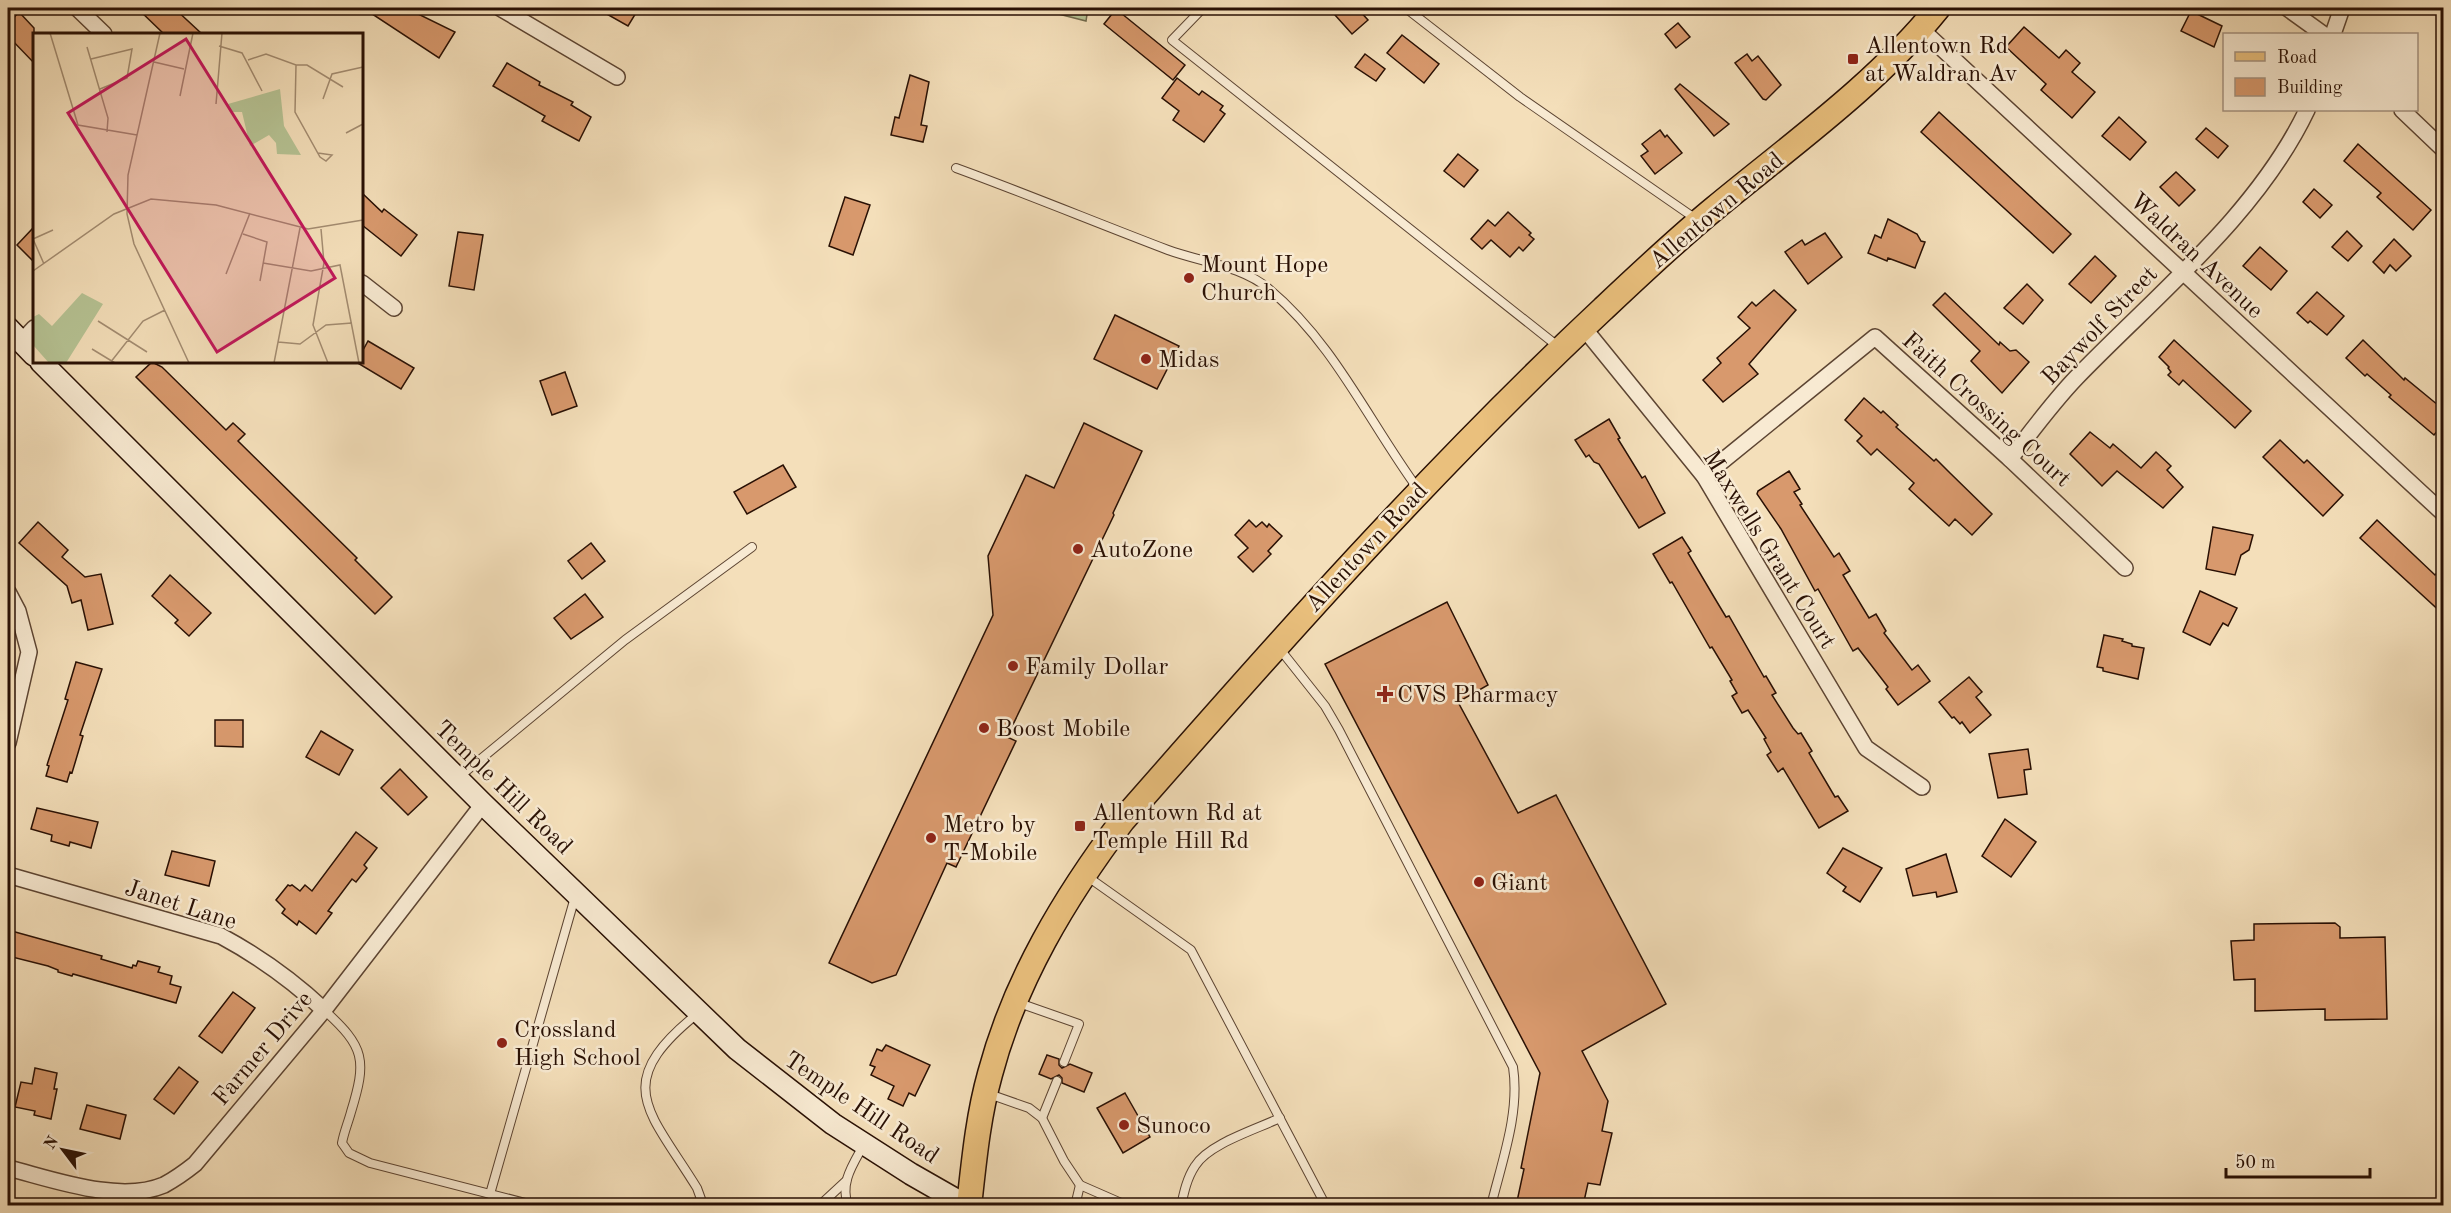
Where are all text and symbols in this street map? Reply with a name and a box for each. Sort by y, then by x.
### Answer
inset map [33,33,363,363]
legend [2223,33,2418,111]
place label: Allentown Rd at Waldran Av [1865,35,2018,87]
text: Road [2277,49,2317,67]
marker: Allentown Rd at Waldran Av [1846,52,1860,66]
text: Building [2277,79,2343,97]
street label: Allentown Road [1646,149,1789,274]
street label: Waldran Avenue [2124,189,2267,324]
place label: Mount Hope Church [1201,254,1328,306]
street label: Baywolf Street [2038,262,2163,390]
marker: Mount Hope Church [1182,271,1196,285]
street label: Faith Crossing Court [1897,329,2075,492]
place label: Midas [1158,349,1219,373]
marker: Midas [1139,352,1153,366]
street label: Maxwells Grant Court [1697,447,1839,654]
street label: Allentown Road [1302,479,1433,618]
place label: AutoZone [1090,539,1193,563]
marker: AutoZone [1071,542,1085,556]
place label: Family Dollar [1025,656,1168,680]
marker: Family Dollar [1006,659,1020,673]
place label: CVS Pharmacy [1397,684,1559,708]
marker: CVS Pharmacy [1378,687,1392,701]
street label: Temple Hill Road [429,717,576,860]
place label: Boost Mobile [996,718,1130,742]
marker: Boost Mobile [977,721,991,735]
place label: Allentown Rd at Temple Hill Rd [1092,802,1262,854]
place label: Metro by T-Mobile [943,814,1037,866]
marker: Allentown Rd at Temple Hill Rd [1073,819,1087,833]
marker: Metro by T-Mobile [924,831,938,845]
place label: Giant [1491,872,1548,896]
marker: Giant [1472,875,1486,889]
street label: Janet Lane [122,877,239,935]
street label: Farmer Drive [209,988,318,1111]
place label: Crossland High School [514,1019,641,1071]
marker: Crossland High School [495,1036,509,1050]
street label: Temple Hill Road [779,1048,943,1169]
place label: Sunoco [1136,1115,1211,1139]
marker: Sunoco [1117,1118,1131,1132]
north arrow [33,1120,93,1180]
text: N [42,1133,62,1153]
scale bar [2226,1141,2370,1179]
text: 50 m [2235,1154,2275,1172]

